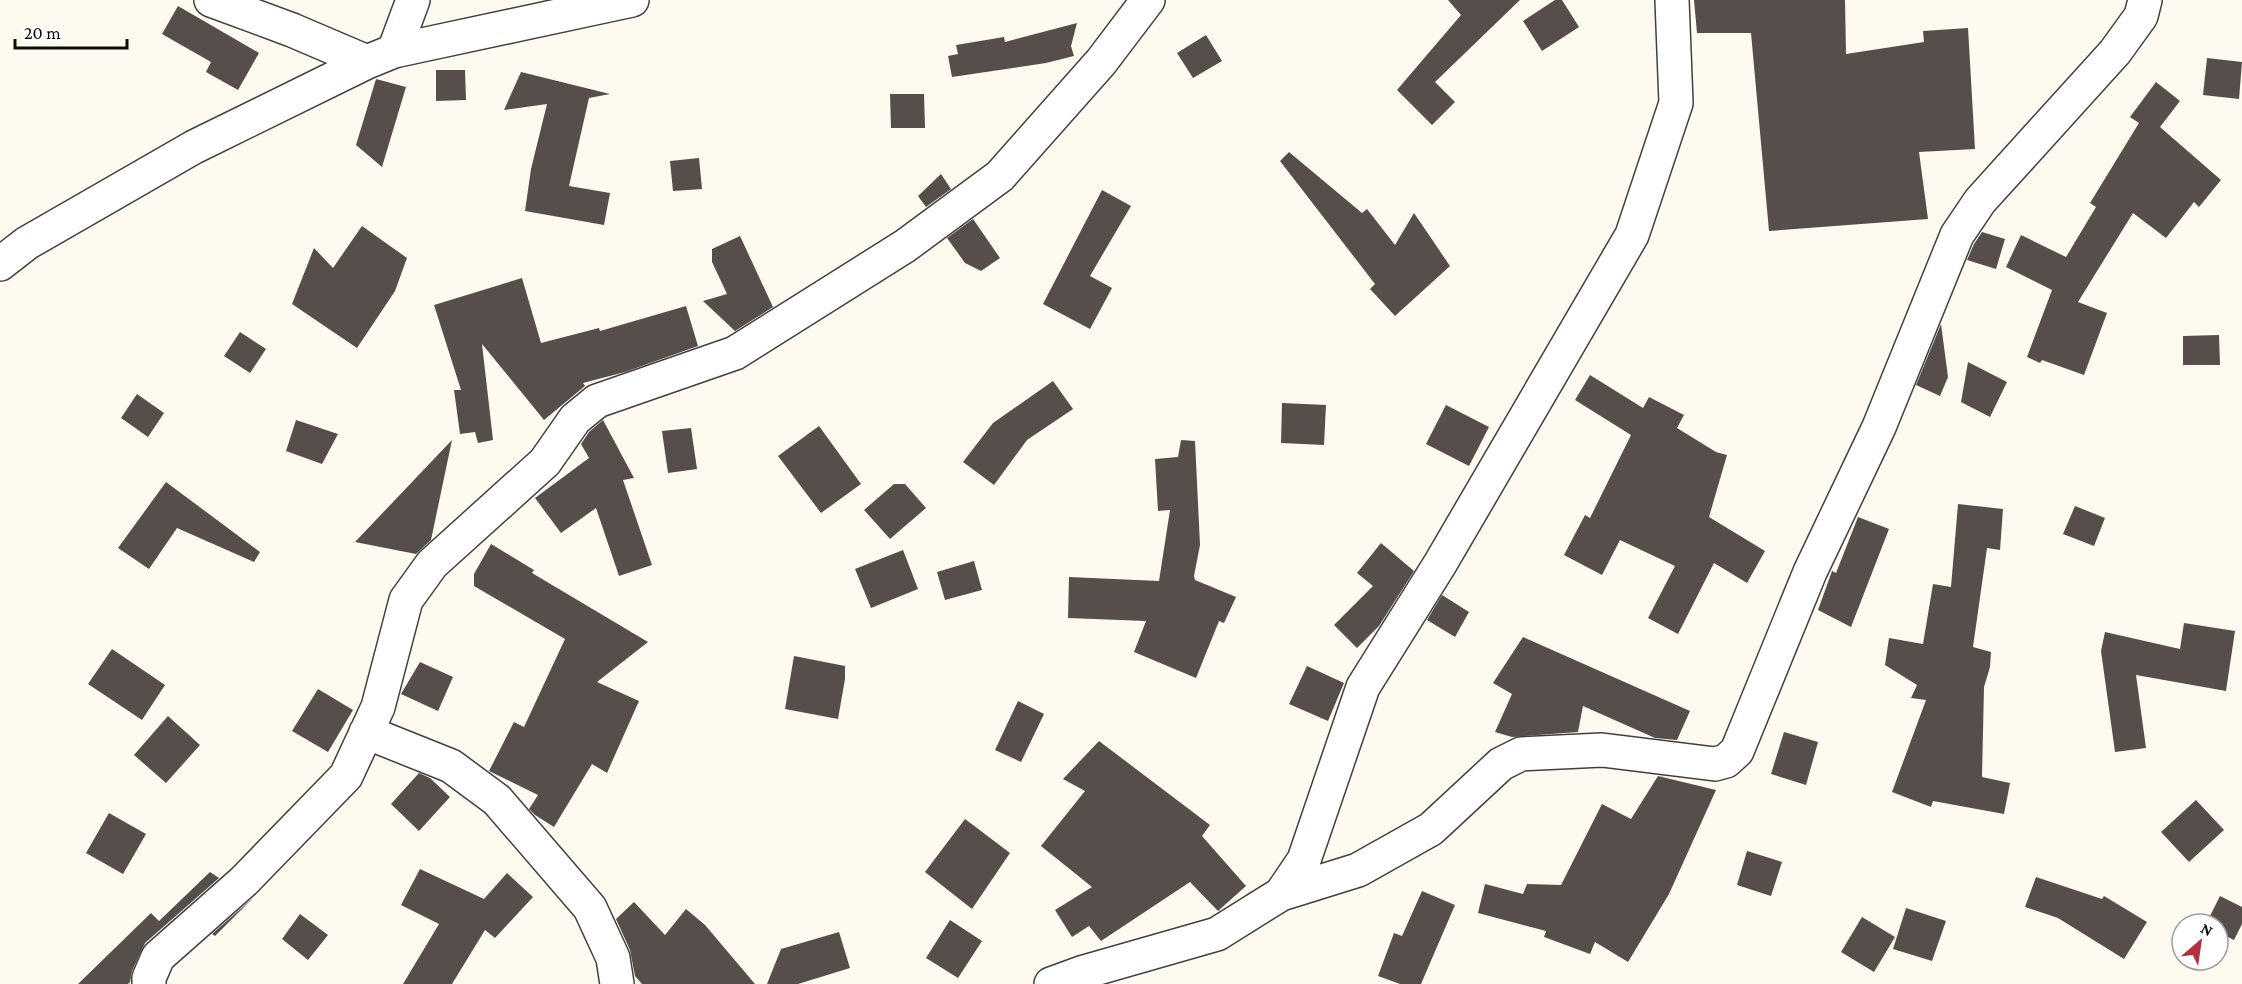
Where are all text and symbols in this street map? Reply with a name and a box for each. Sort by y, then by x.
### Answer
scale bar [15,12,128,50]
text: 20 m [24,23,61,43]
north arrow [2170,912,2230,972]
text: N [2198,919,2216,939]

